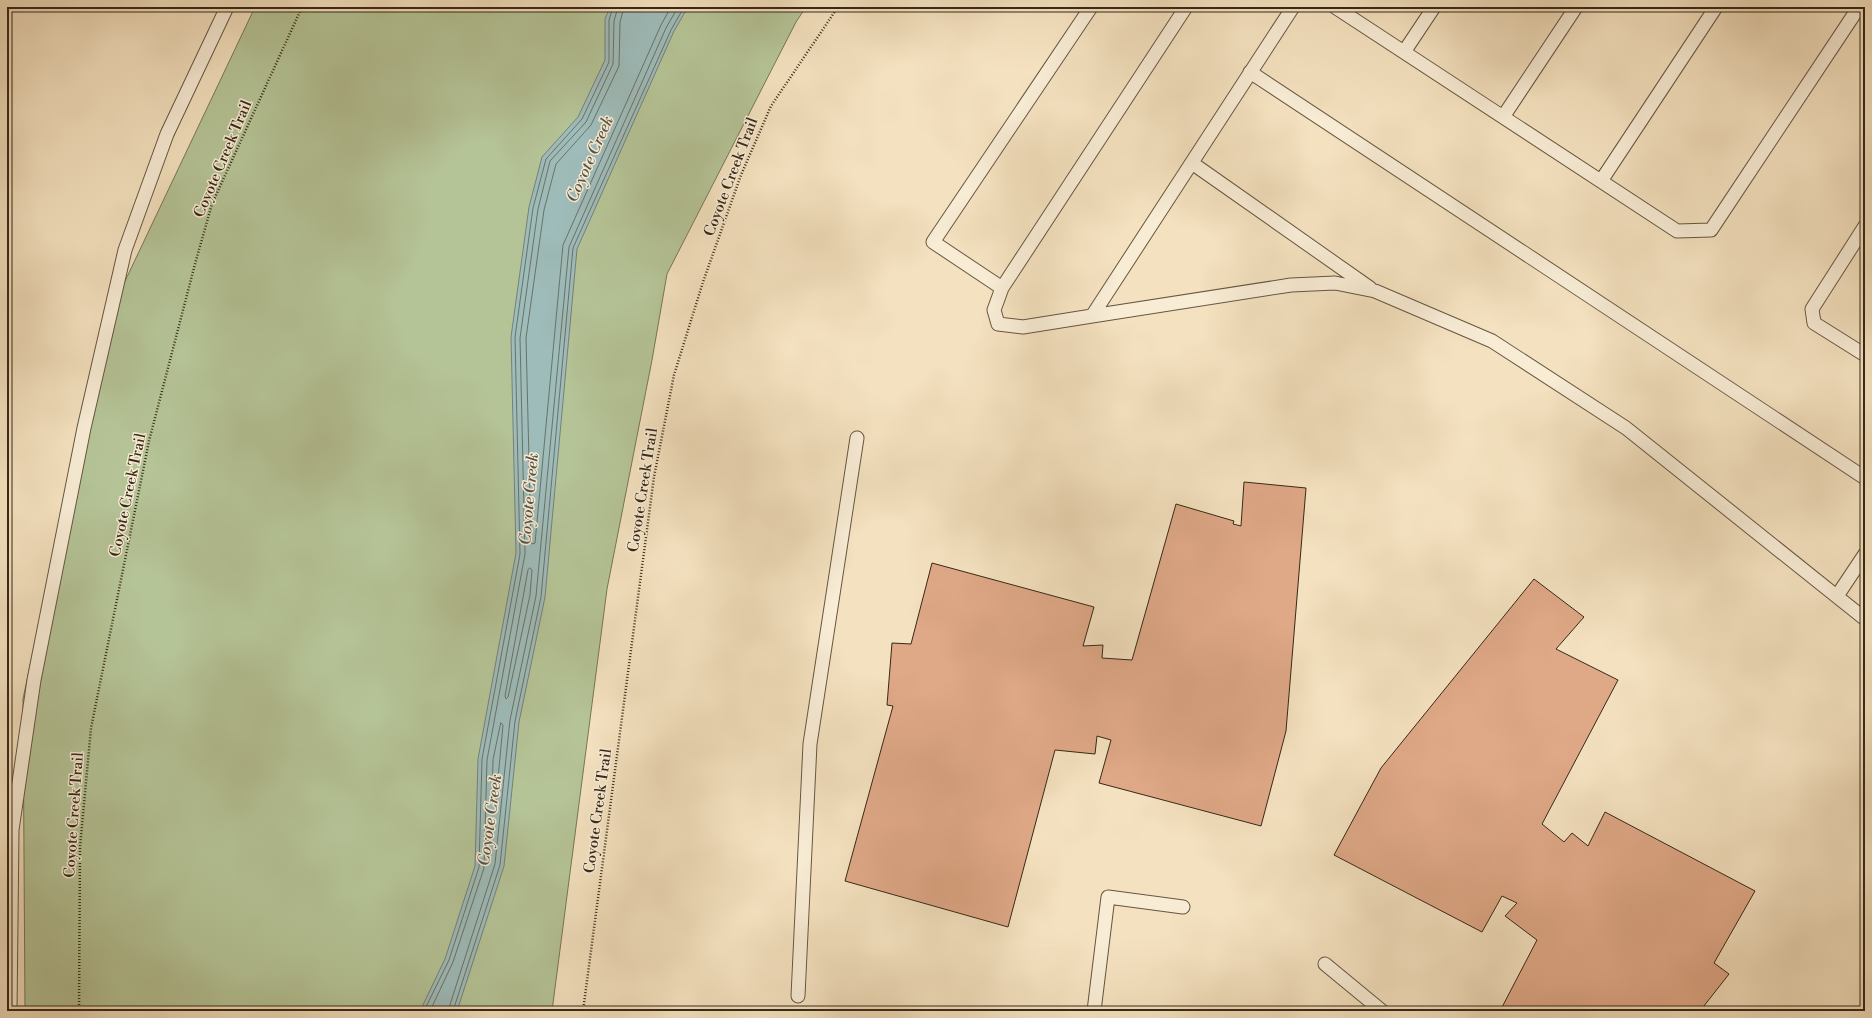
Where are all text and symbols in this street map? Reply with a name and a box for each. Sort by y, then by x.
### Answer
street label: Coyote Creek Trail [190,97,257,221]
water label: Coyote Creek [562,113,618,205]
street label: Coyote Creek Trail [700,114,763,239]
street label: Coyote Creek Trail [624,426,662,554]
street label: Coyote Creek Trail [106,431,150,558]
water label: Coyote Creek [515,452,543,546]
street label: Coyote Creek Trail [580,747,616,875]
street label: Coyote Creek Trail [60,751,88,878]
water label: Coyote Creek [474,773,506,867]

